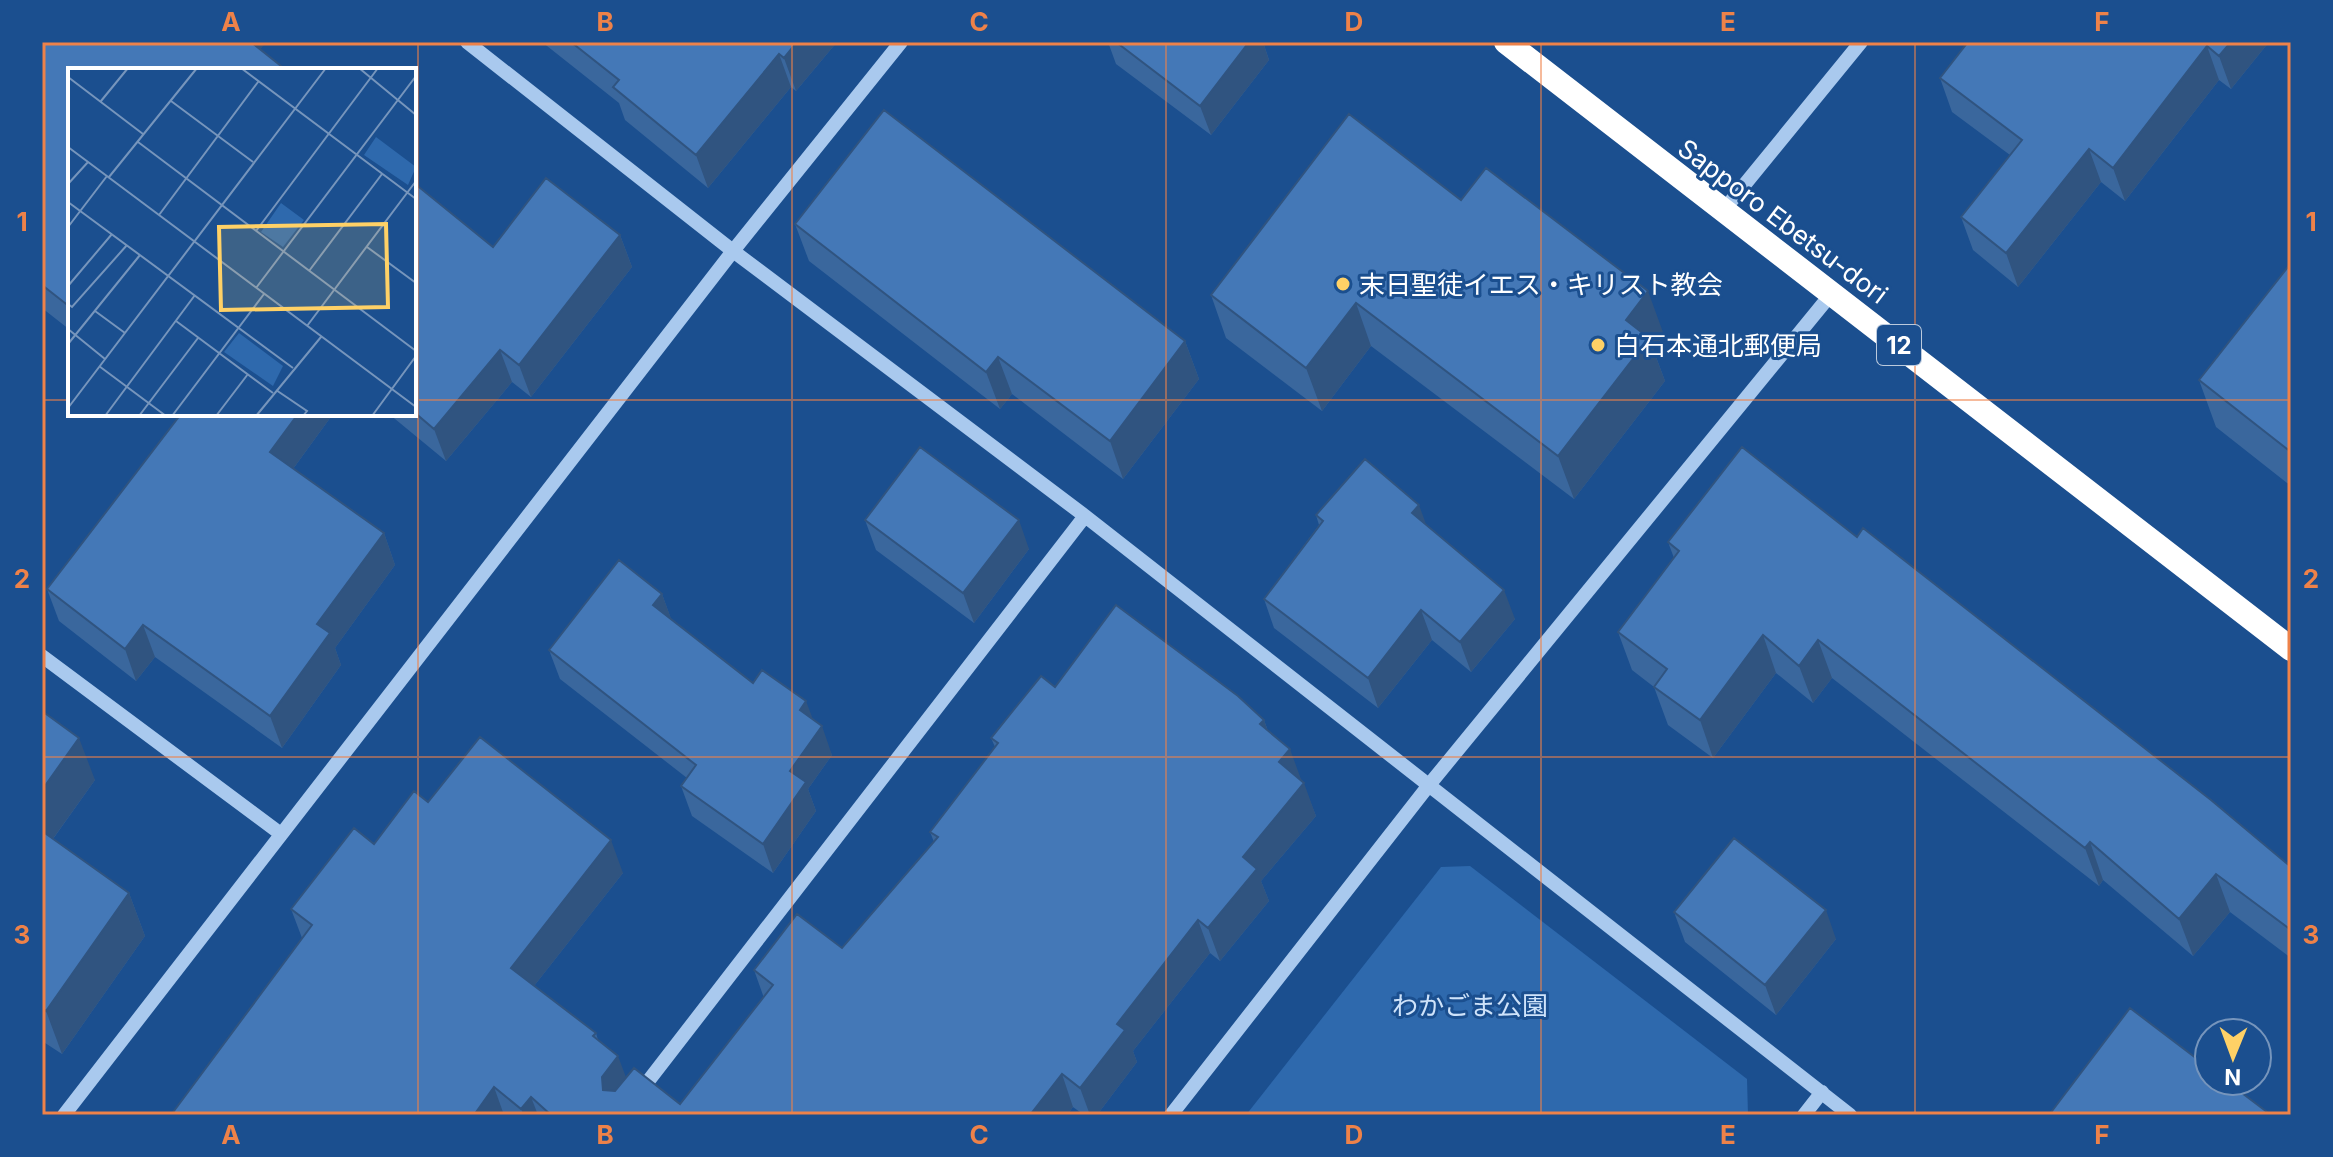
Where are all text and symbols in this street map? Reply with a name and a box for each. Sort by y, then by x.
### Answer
text: A [221,6,241,37]
text: B [596,6,614,37]
text: C [969,6,989,37]
text: D [1345,6,1363,37]
text: E [1720,6,1736,37]
text: F [2094,6,2110,37]
inset map [68,68,416,416]
street label: Sapporo Ebetsu-dori [1672,132,1894,310]
text: 1 [16,206,28,237]
text: 1 [2305,206,2317,237]
place label: 末日聖徒イエス・キリスト教会 [1359,269,1723,300]
marker: 末日聖徒イエス・キリスト教会 [1334,275,1352,293]
road number: 12 [1877,325,1921,365]
place label: 白石本通北郵便局 [1614,330,1822,361]
marker: 白石本通北郵便局 [1589,336,1607,354]
text: 2 [14,563,30,594]
text: 2 [2303,563,2319,594]
text: 3 [14,919,30,950]
text: 3 [2303,919,2319,950]
park label: わかごま公園 [1392,990,1548,1021]
north arrow [2193,1017,2273,1097]
text: N [2224,1064,2241,1090]
text: A [221,1119,241,1150]
text: B [596,1119,614,1150]
text: C [969,1119,989,1150]
text: D [1345,1119,1363,1150]
text: E [1720,1119,1736,1150]
text: F [2094,1119,2110,1150]

